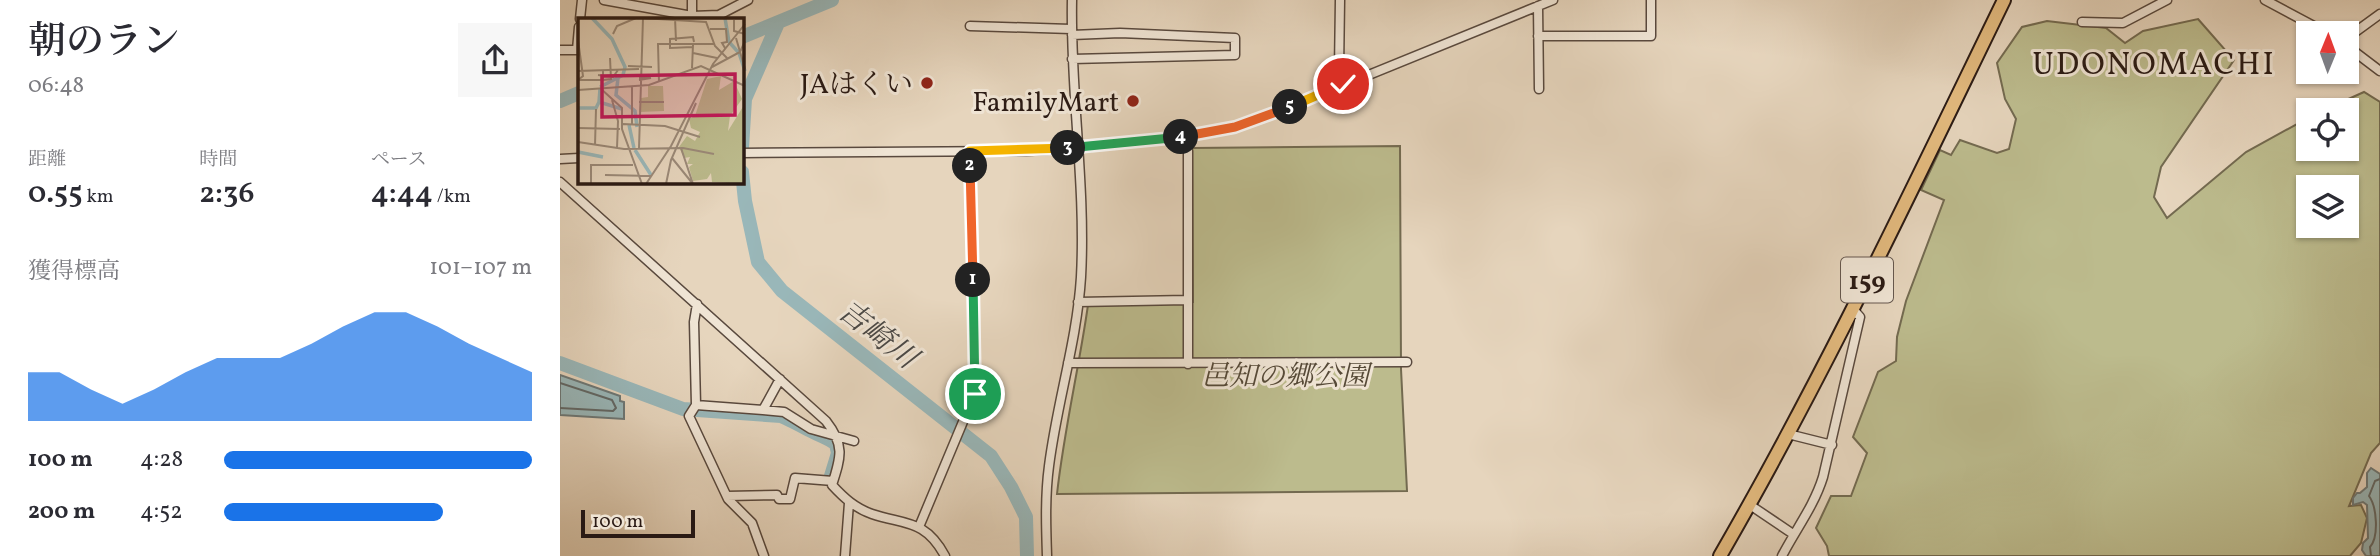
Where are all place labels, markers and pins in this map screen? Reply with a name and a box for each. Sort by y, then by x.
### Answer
pin [1313,54,1373,114]
place label: JAはくい [800,66,913,105]
marker: JAはくい [919,75,935,91]
place label: FamilyMart [972,84,1119,123]
pin: 5 [1272,90,1308,124]
marker: FamilyMart [1125,93,1141,109]
pin: 4 [1164,120,1198,154]
pin: 3 [1050,130,1086,166]
pin: 2 [952,148,988,184]
pin: 1 [956,262,990,298]
pin [945,364,1005,424]

